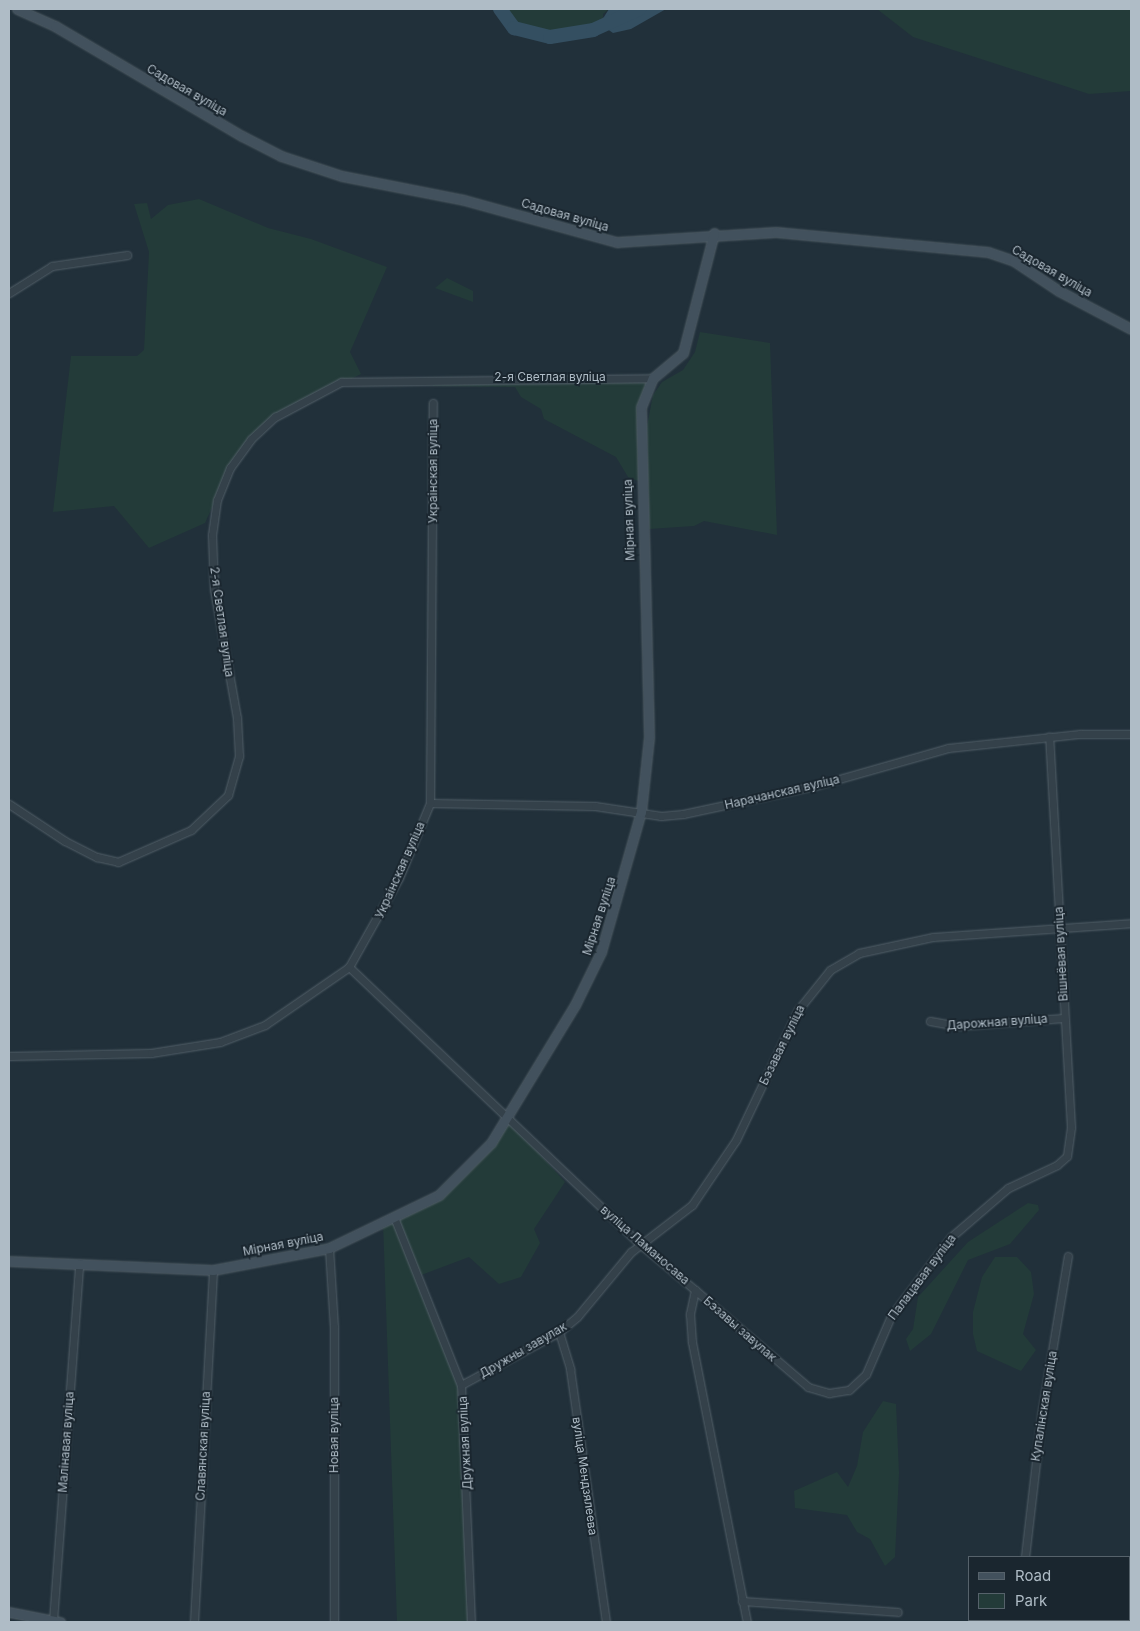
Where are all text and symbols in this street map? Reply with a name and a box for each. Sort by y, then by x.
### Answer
street label: Садовая вуліца [144,61,230,119]
street label: Садовая вуліца [520,196,610,234]
street label: Садовая вуліца [1009,242,1095,300]
street label: 2-я Светлая вуліца [494,370,606,384]
street label: Украінская вуліца [426,419,440,523]
street label: Мірная вуліца [620,479,638,561]
street label: 2-я Светлая вуліца [207,566,237,678]
street label: Нарачанская вуліца [723,772,841,812]
street label: Украінская вуліца [372,819,428,921]
street label: Мірная вуліца [580,875,618,957]
street label: Вішнёвая вуліца [1051,906,1071,1002]
street label: Бэзавая вуліца [756,1003,808,1087]
street label: Дарожная вуліца [946,1011,1048,1033]
street label: вуліца Ламаносава [598,1202,692,1288]
street label: Мірная вуліца [242,1229,324,1259]
street label: Палацавая вуліца [885,1231,959,1323]
street label: Бэзавы завулак [701,1293,779,1365]
street label: Дружны завулак [477,1319,569,1381]
street label: Купалінская вуліца [1028,1350,1060,1462]
street label: Малінавая вуліца [55,1391,77,1493]
street label: Славянская вуліца [193,1391,213,1501]
street label: Дружная вуліца [455,1396,475,1490]
street label: Новая вуліца [327,1397,341,1473]
street label: вуліца Мендзялеева [570,1416,600,1536]
legend [968,1556,1130,1621]
text: Road [1015,1566,1051,1585]
text: Park [1015,1591,1047,1610]

